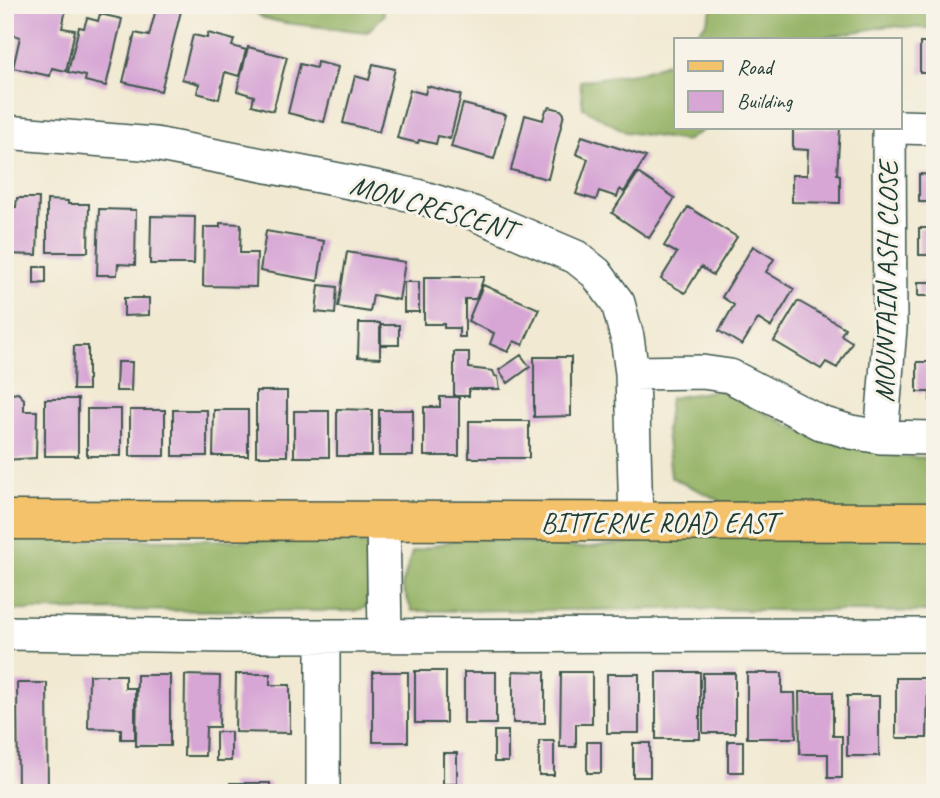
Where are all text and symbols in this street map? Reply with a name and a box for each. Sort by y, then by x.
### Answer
legend [674,38,902,130]
text: Road [737,54,776,80]
text: Building [737,88,794,114]
street label: MOUNTAIN ASH CLOSE [866,158,906,403]
street label: MON CRESCENT [347,167,526,249]
street label: BITTERNE ROAD EAST [541,505,784,540]

